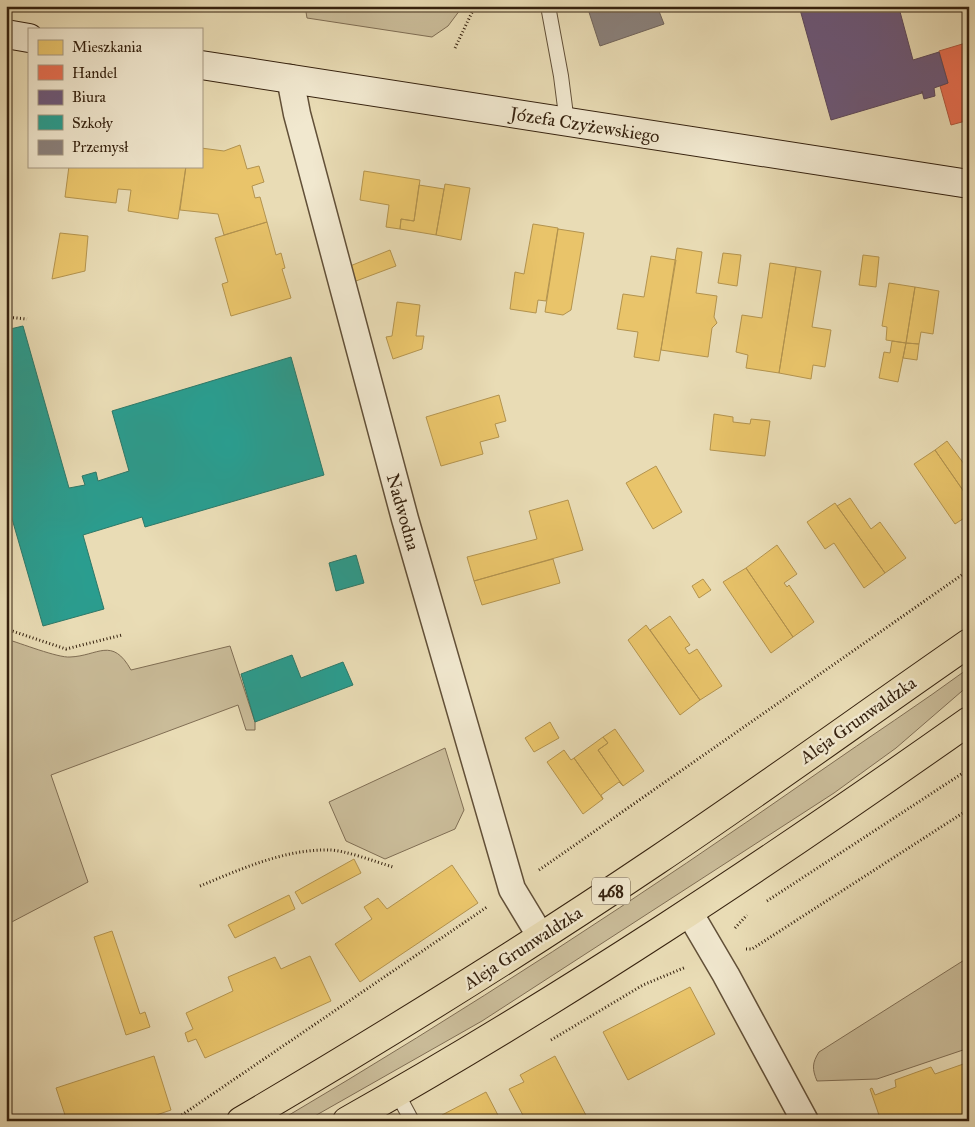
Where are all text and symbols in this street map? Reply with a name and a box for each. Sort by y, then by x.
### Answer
legend [28,28,202,168]
text: Mieszkania [72,38,143,56]
text: Handel [72,64,118,82]
text: Biura [72,88,107,106]
street label: Józefa Czyżewskiego [507,102,661,149]
text: Szkoły [72,114,114,132]
text: Przemysł [72,138,129,156]
street label: Nadwodna [382,471,425,553]
street label: Aleja Grunwaldzka [795,671,921,769]
road number: 468 [592,878,630,904]
street label: Aleja Grunwaldzka [459,901,587,995]

